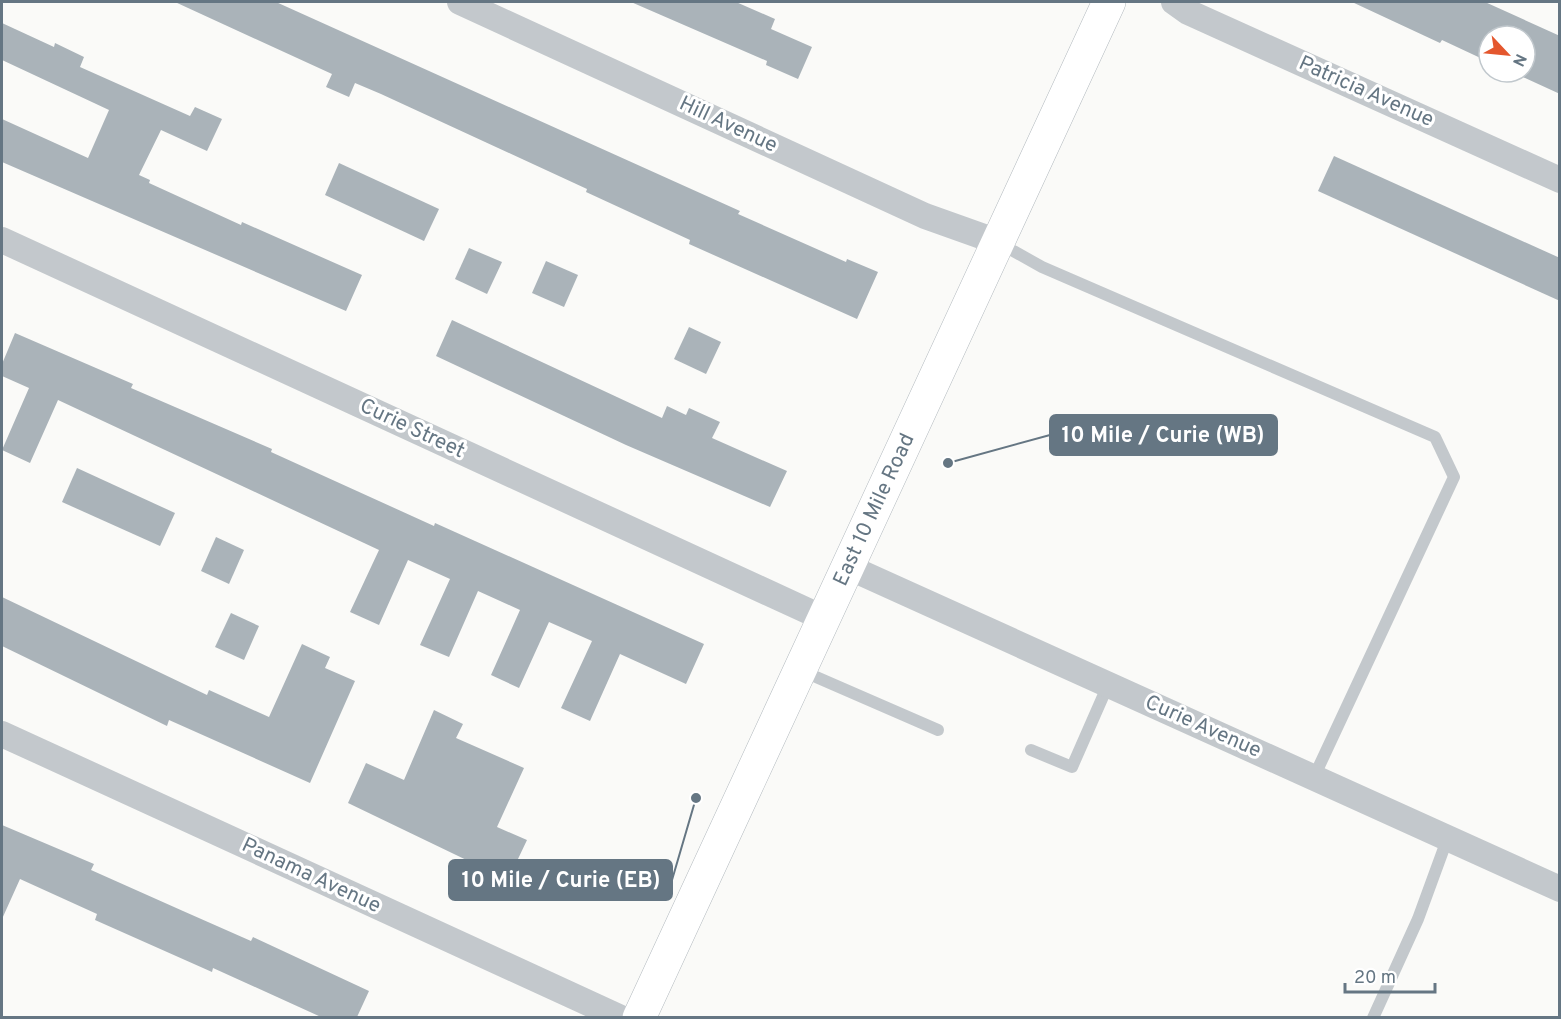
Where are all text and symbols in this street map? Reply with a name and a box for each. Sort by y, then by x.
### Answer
north arrow [1477,24,1537,84]
street label: Patricia Avenue [1294,50,1438,134]
text: N [1507,50,1530,69]
street label: Hill Avenue [675,91,781,159]
street label: Curie Street [355,393,469,465]
callout: 10 Mile / Curie (WB) [1050,415,1277,455]
text: 10 Mile / Curie (WB) [1061,423,1265,450]
street label: East 10 Mile Road [827,429,921,590]
street label: Curie Avenue [1141,689,1265,765]
street label: Panama Avenue [237,832,385,920]
callout: 10 Mile / Curie (EB) [449,860,672,900]
text: 10 Mile / Curie (EB) [462,868,660,895]
scale bar [1345,956,1435,994]
text: 20 m [1354,967,1396,990]

